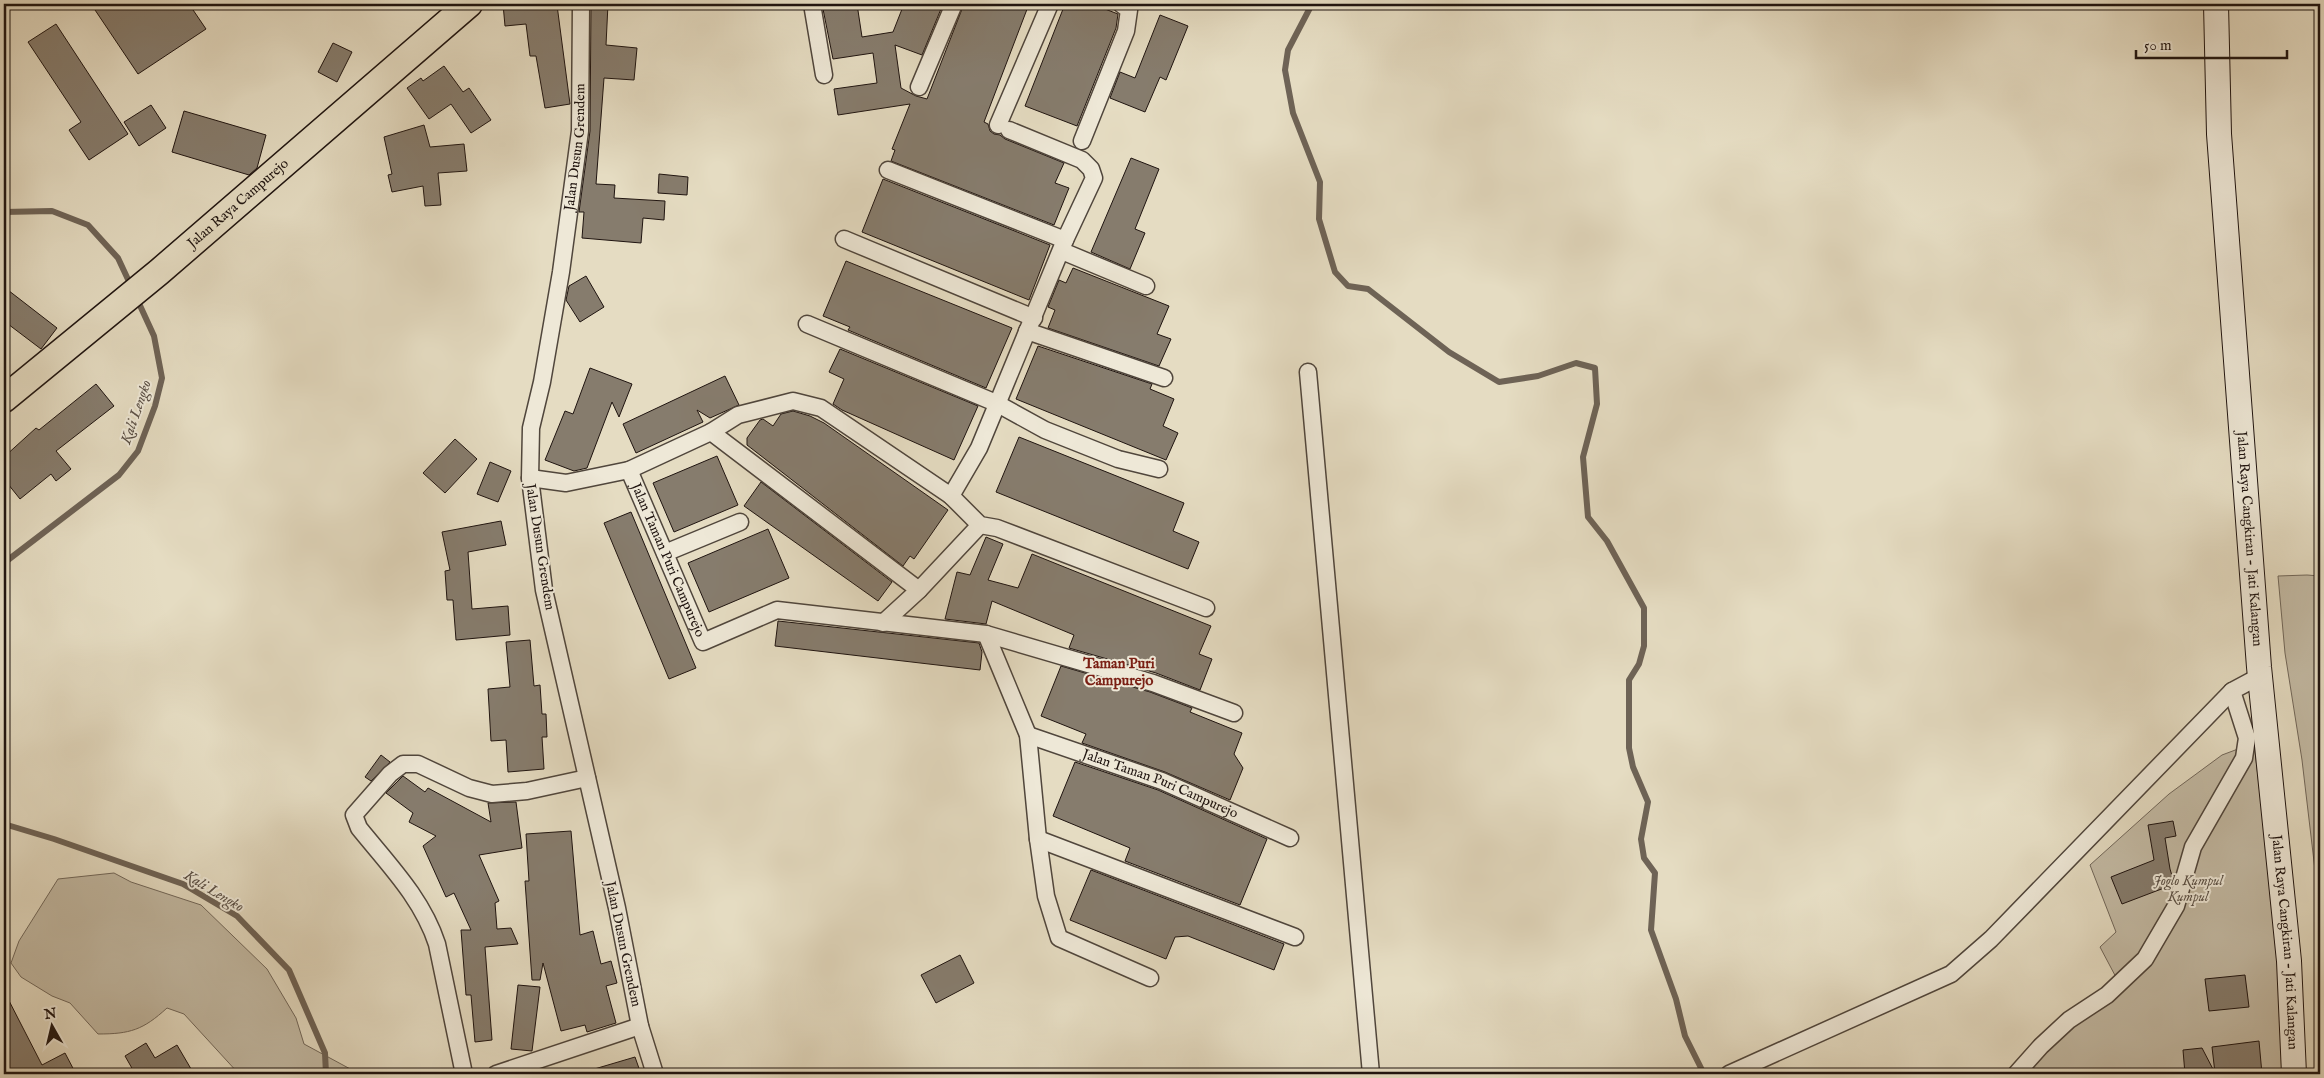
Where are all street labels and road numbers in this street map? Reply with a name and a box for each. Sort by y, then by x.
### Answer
street label: Jalan Dusun Grendem [560,83,590,214]
street label: Jalan Raya Campurejo [182,154,293,254]
street label: Jalan Raya Cangkiran - Jati Kalangan [2232,429,2266,648]
street label: Jalan Taman Puri Campurejo [626,478,709,640]
street label: Jalan Dusun Grendem [521,480,559,612]
street label: Jalan Taman Puri Campurejo [1078,745,1241,823]
street label: Jalan Raya Cangkiran - Jati Kalangan [2267,832,2302,1051]
street label: Jalan Dusun Grendem [600,878,645,1009]

